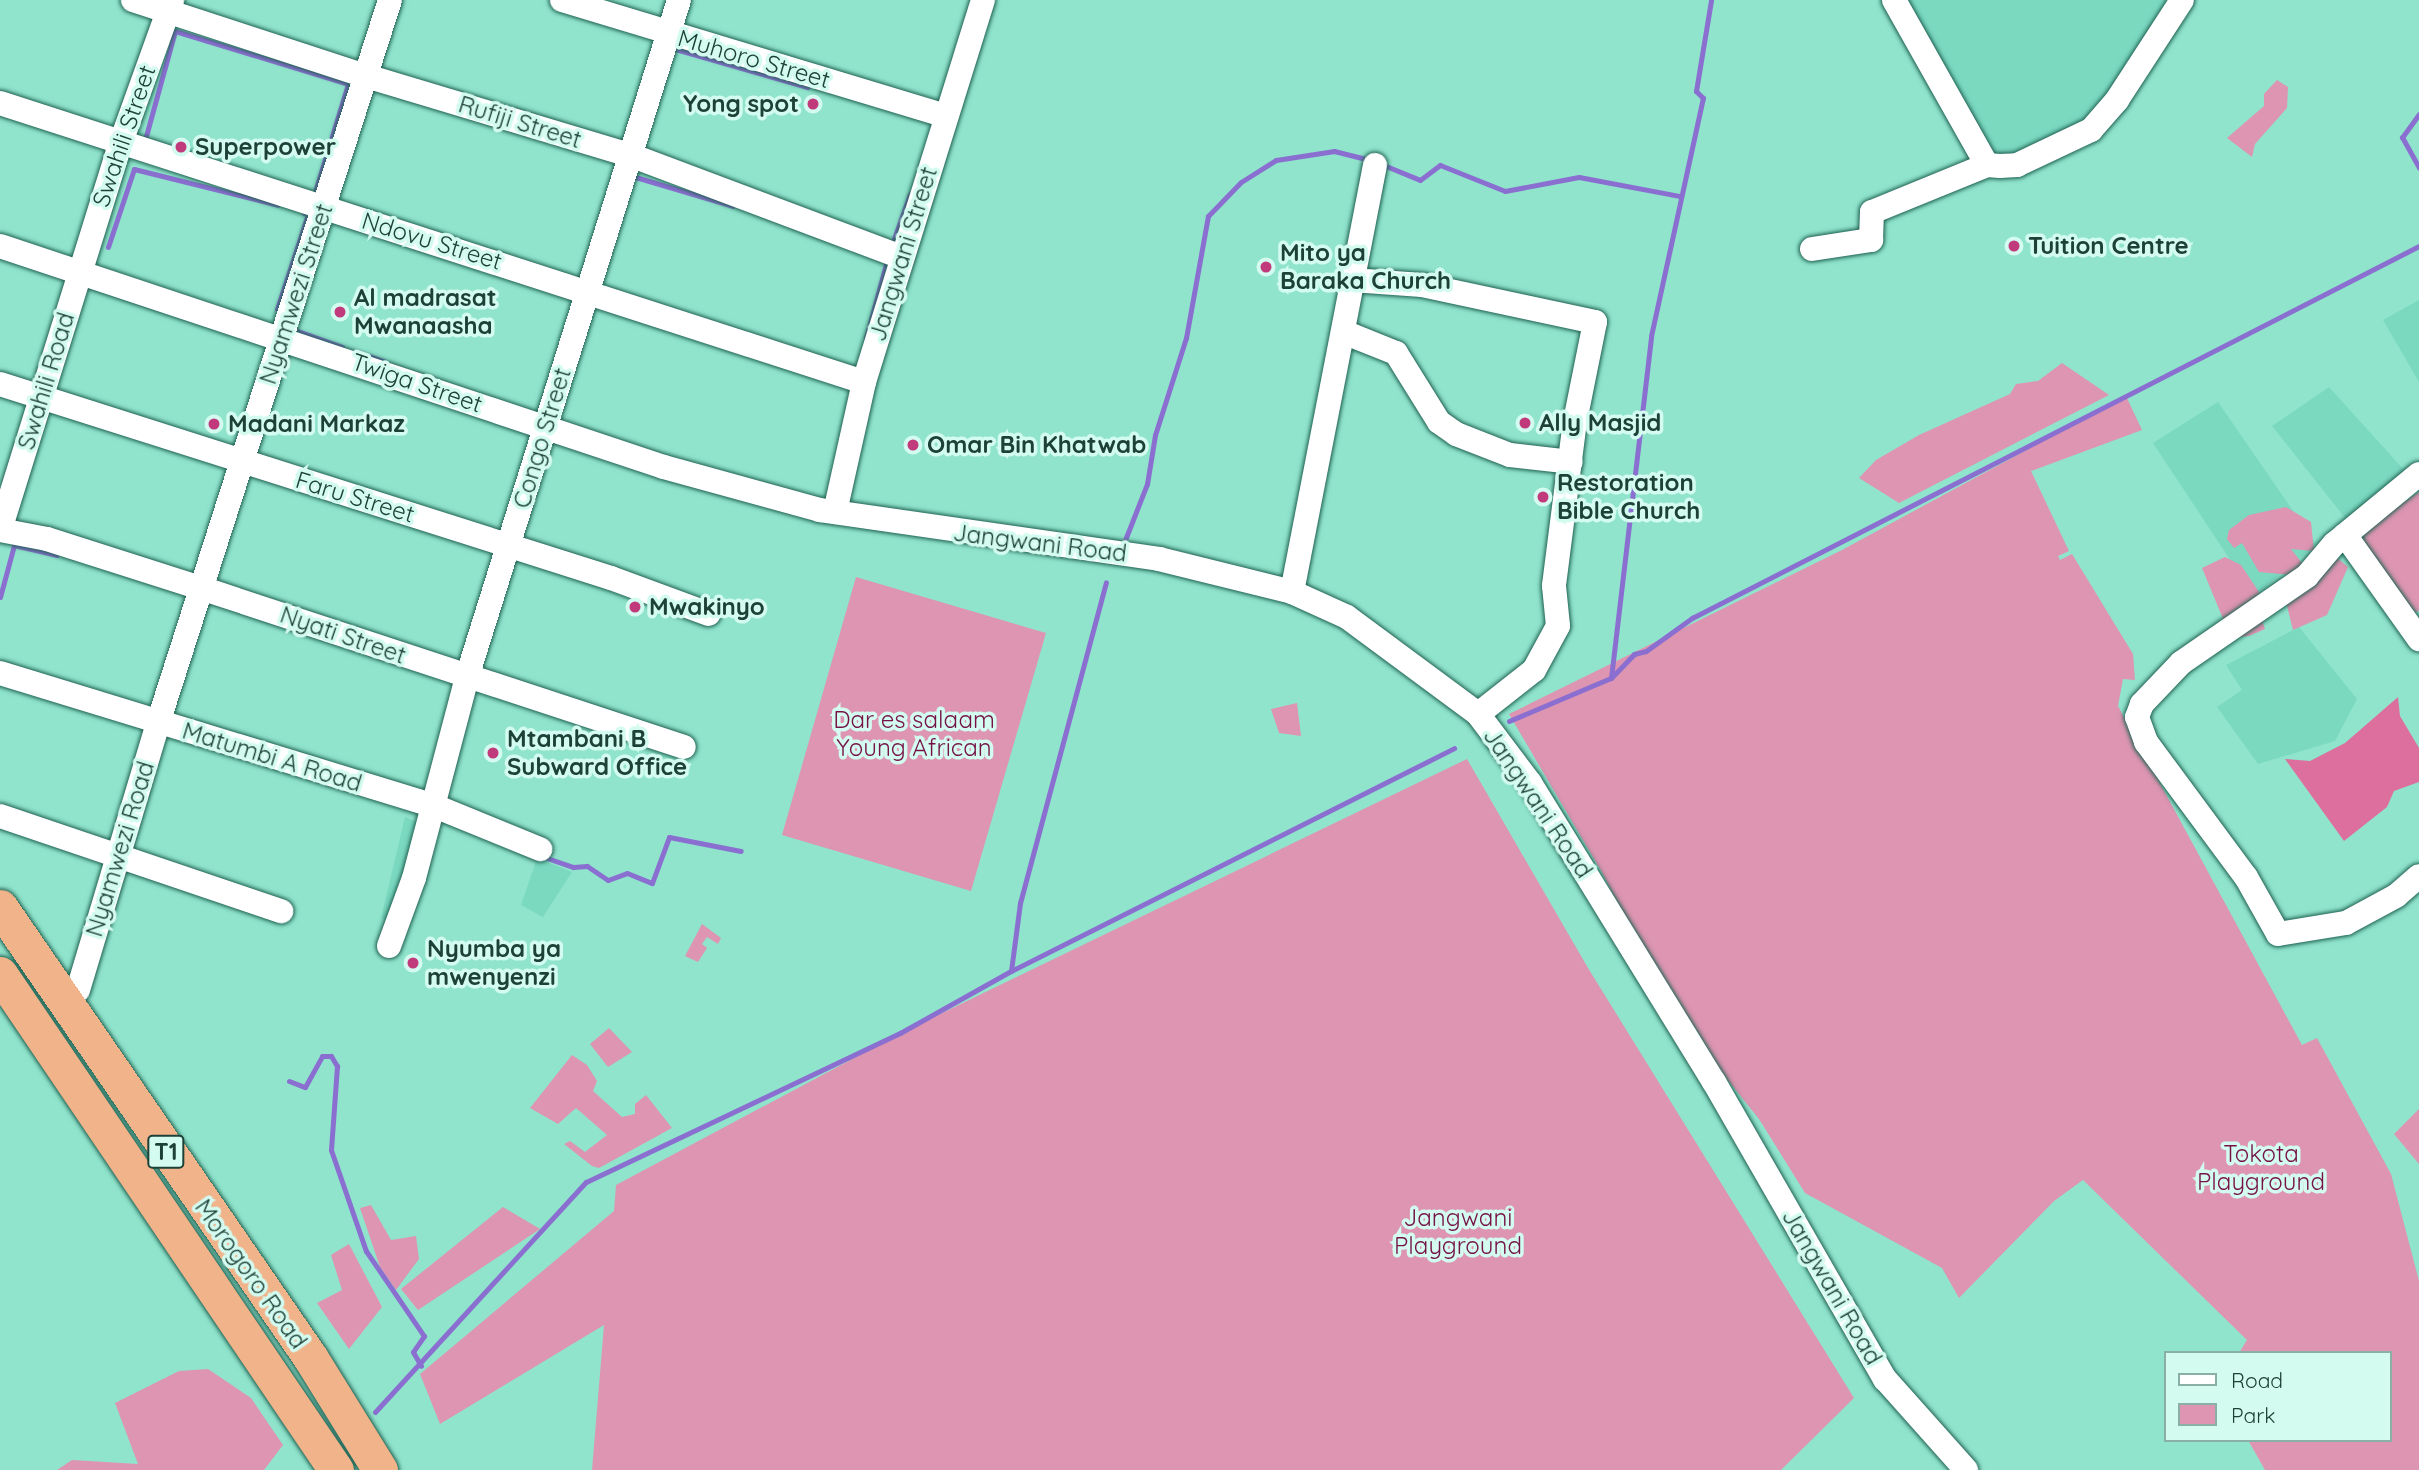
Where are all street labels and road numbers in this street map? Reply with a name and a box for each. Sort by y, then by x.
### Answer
street label: Muhoro Street [675,24,833,94]
street label: Swahili Street [86,61,162,211]
street label: Rufiji Street [455,90,585,154]
street label: Jangwani Street [863,163,943,345]
street label: Nyamwezi Street [253,200,339,388]
street label: Ndovu Street [359,206,505,276]
street label: Swahili Road [12,309,80,453]
street label: Twiga Street [348,347,486,419]
street label: Congo Street [507,364,577,512]
street label: Faru Street [292,465,418,529]
street label: Jangwani Road [951,518,1129,568]
street label: Nyati Street [276,600,410,670]
street label: Matumbi A Road [179,716,365,798]
street label: Jangwani Road [1477,722,1599,884]
street label: Nyamwezi Road [80,758,160,940]
road number: T1 [147,1133,185,1172]
street label: Morogoro Road [189,1194,313,1354]
street label: Jangwani Road [1776,1204,1888,1370]

